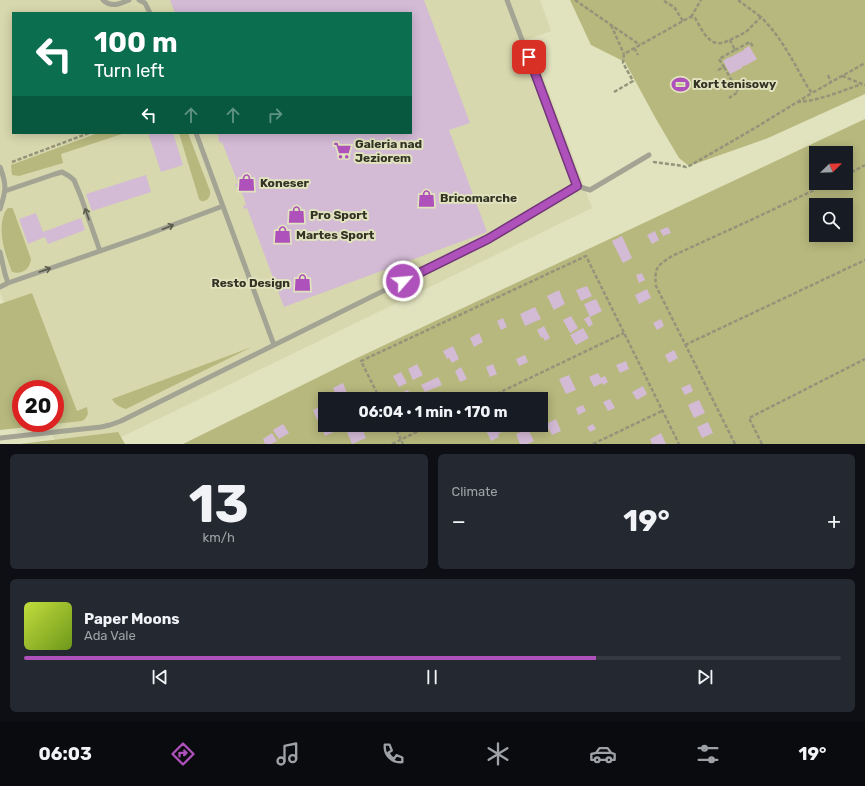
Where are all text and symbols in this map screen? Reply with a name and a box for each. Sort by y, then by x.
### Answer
text: 100 m [94,26,178,59]
icon: left [28,28,80,80]
pin [512,40,546,74]
icon: arrive [518,46,540,68]
text: Turn left [94,60,164,82]
sports icon: Kort tenisowy [670,74,690,94]
place label: Kort tenisowy [693,77,776,91]
icon: left [138,104,160,126]
icon: ahead [180,104,202,126]
icon: ahead [222,104,244,126]
icon: right [264,104,286,126]
place label: Galeria nad Jeziorem [355,137,422,165]
supermarket icon: Galeria nad Jeziorem [332,141,352,161]
north arrow [809,146,853,190]
map controls [809,146,853,242]
shop icon: Koneser [237,173,257,193]
place label: Koneser [260,176,310,190]
shop icon: Bricomarche [417,188,437,208]
place label: Bricomarche [440,191,517,205]
button: search [809,198,853,242]
shop icon: Pro Sport [287,205,307,225]
place label: Pro Sport [310,208,368,222]
one-way arrow [83,209,91,221]
one-way arrow [161,223,174,230]
shop icon: Martes Sport [273,225,293,245]
place label: Martes Sport [296,228,375,242]
position arrow [382,260,424,302]
one-way arrow [39,266,51,274]
shop icon: Resto Design [293,273,313,293]
place label: Resto Design [211,276,290,290]
speed limit sign: 20 [12,380,64,432]
text: 06:04 · 1 min · 170 m [359,403,507,421]
text: 13 [189,473,249,535]
text: Climate [452,484,498,499]
text: 19° [623,503,670,539]
text: − [452,508,466,535]
text: + [827,508,841,535]
text: km/h [203,530,235,545]
text: Paper Moons [84,610,180,628]
text: Ada Vale [84,628,136,643]
icon: previous [149,666,171,688]
icon: pause [421,666,443,688]
icon: next [694,666,716,688]
icon: directions [169,740,197,768]
icon: music [274,740,302,768]
icon: phone [379,740,407,768]
icon: climate [484,740,512,768]
icon: car [589,740,617,768]
icon: filters [694,740,722,768]
text: 06:03 [38,743,92,765]
text: 19° [799,743,826,765]

